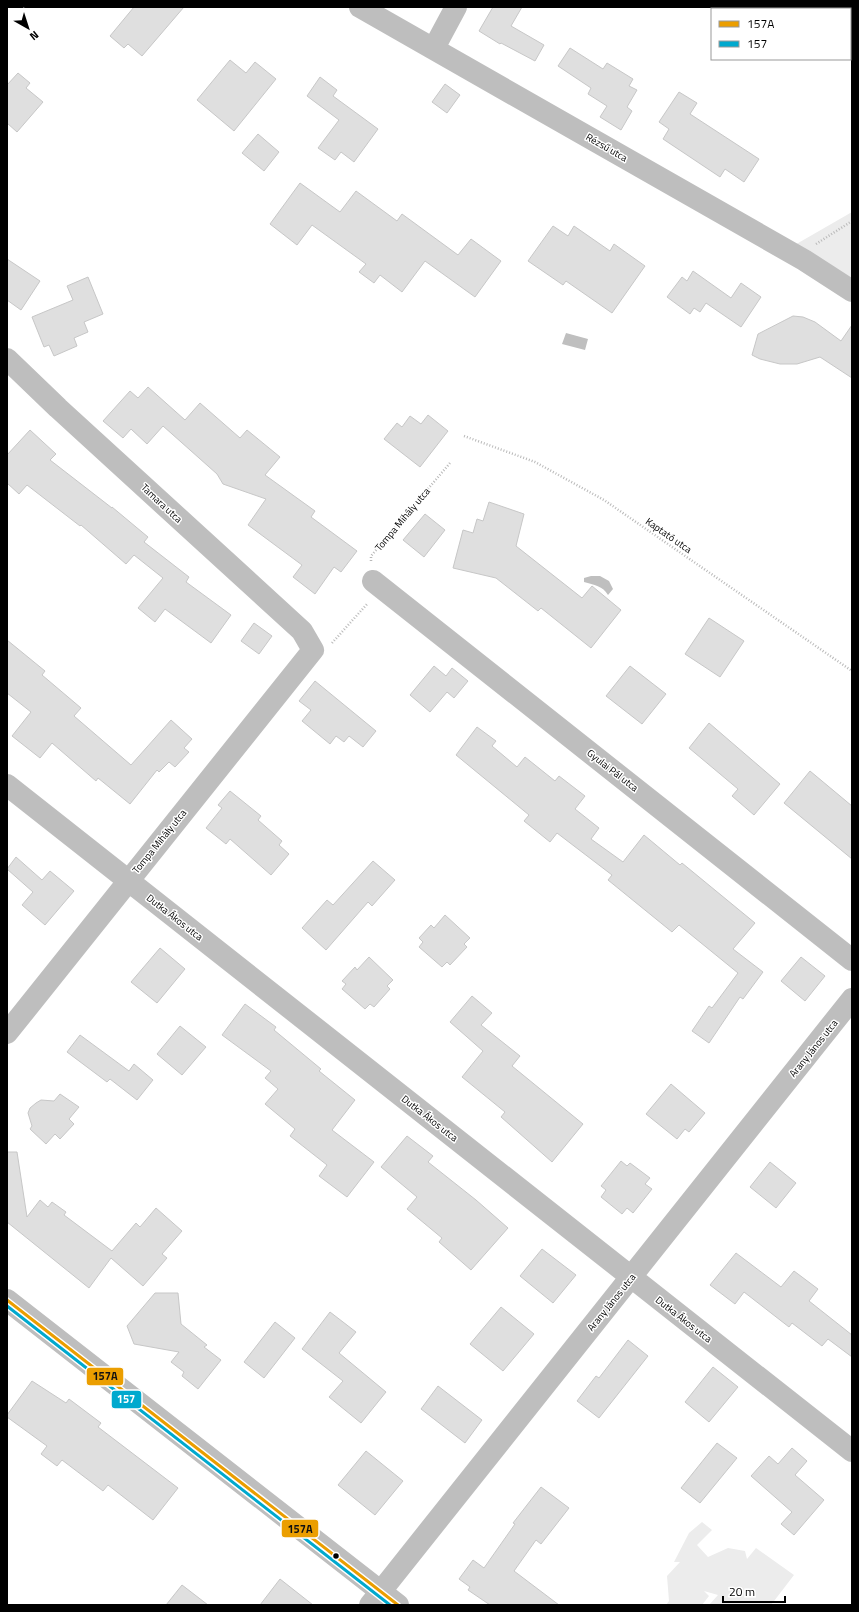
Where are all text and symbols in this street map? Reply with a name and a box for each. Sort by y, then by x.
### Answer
north arrow [8,8,48,48]
legend [711,8,851,60]
text: 157A [747,14,774,33]
text: N [26,27,42,44]
text: 157 [747,34,767,53]
street label: Rézsű utca [583,129,630,165]
street label: Tamara utca [138,480,186,526]
street label: Tompa Mihály utca [371,484,434,554]
street label: Kaptató utca [642,514,695,557]
street label: Gyulai Pál utca [584,746,642,795]
street label: Tompa Mihály utca [129,806,190,877]
street label: Dutka Ákos utca [143,890,206,944]
street label: Arany János utca [785,1016,841,1080]
street label: Dutka Ákos utca [398,1091,461,1145]
street label: Arany János utca [583,1270,639,1334]
street label: Dutka Ákos utca [652,1292,715,1346]
line badge: 157A [86,1367,124,1386]
text: 157A [92,1368,118,1384]
line badge: 157 [111,1390,142,1409]
text: 157 [117,1391,135,1407]
line badge: 157A [281,1519,319,1538]
text: 157A [287,1521,313,1537]
unlabelled marker [331,1551,341,1561]
scale bar [723,1578,785,1604]
text: 20 m [729,1582,755,1601]

